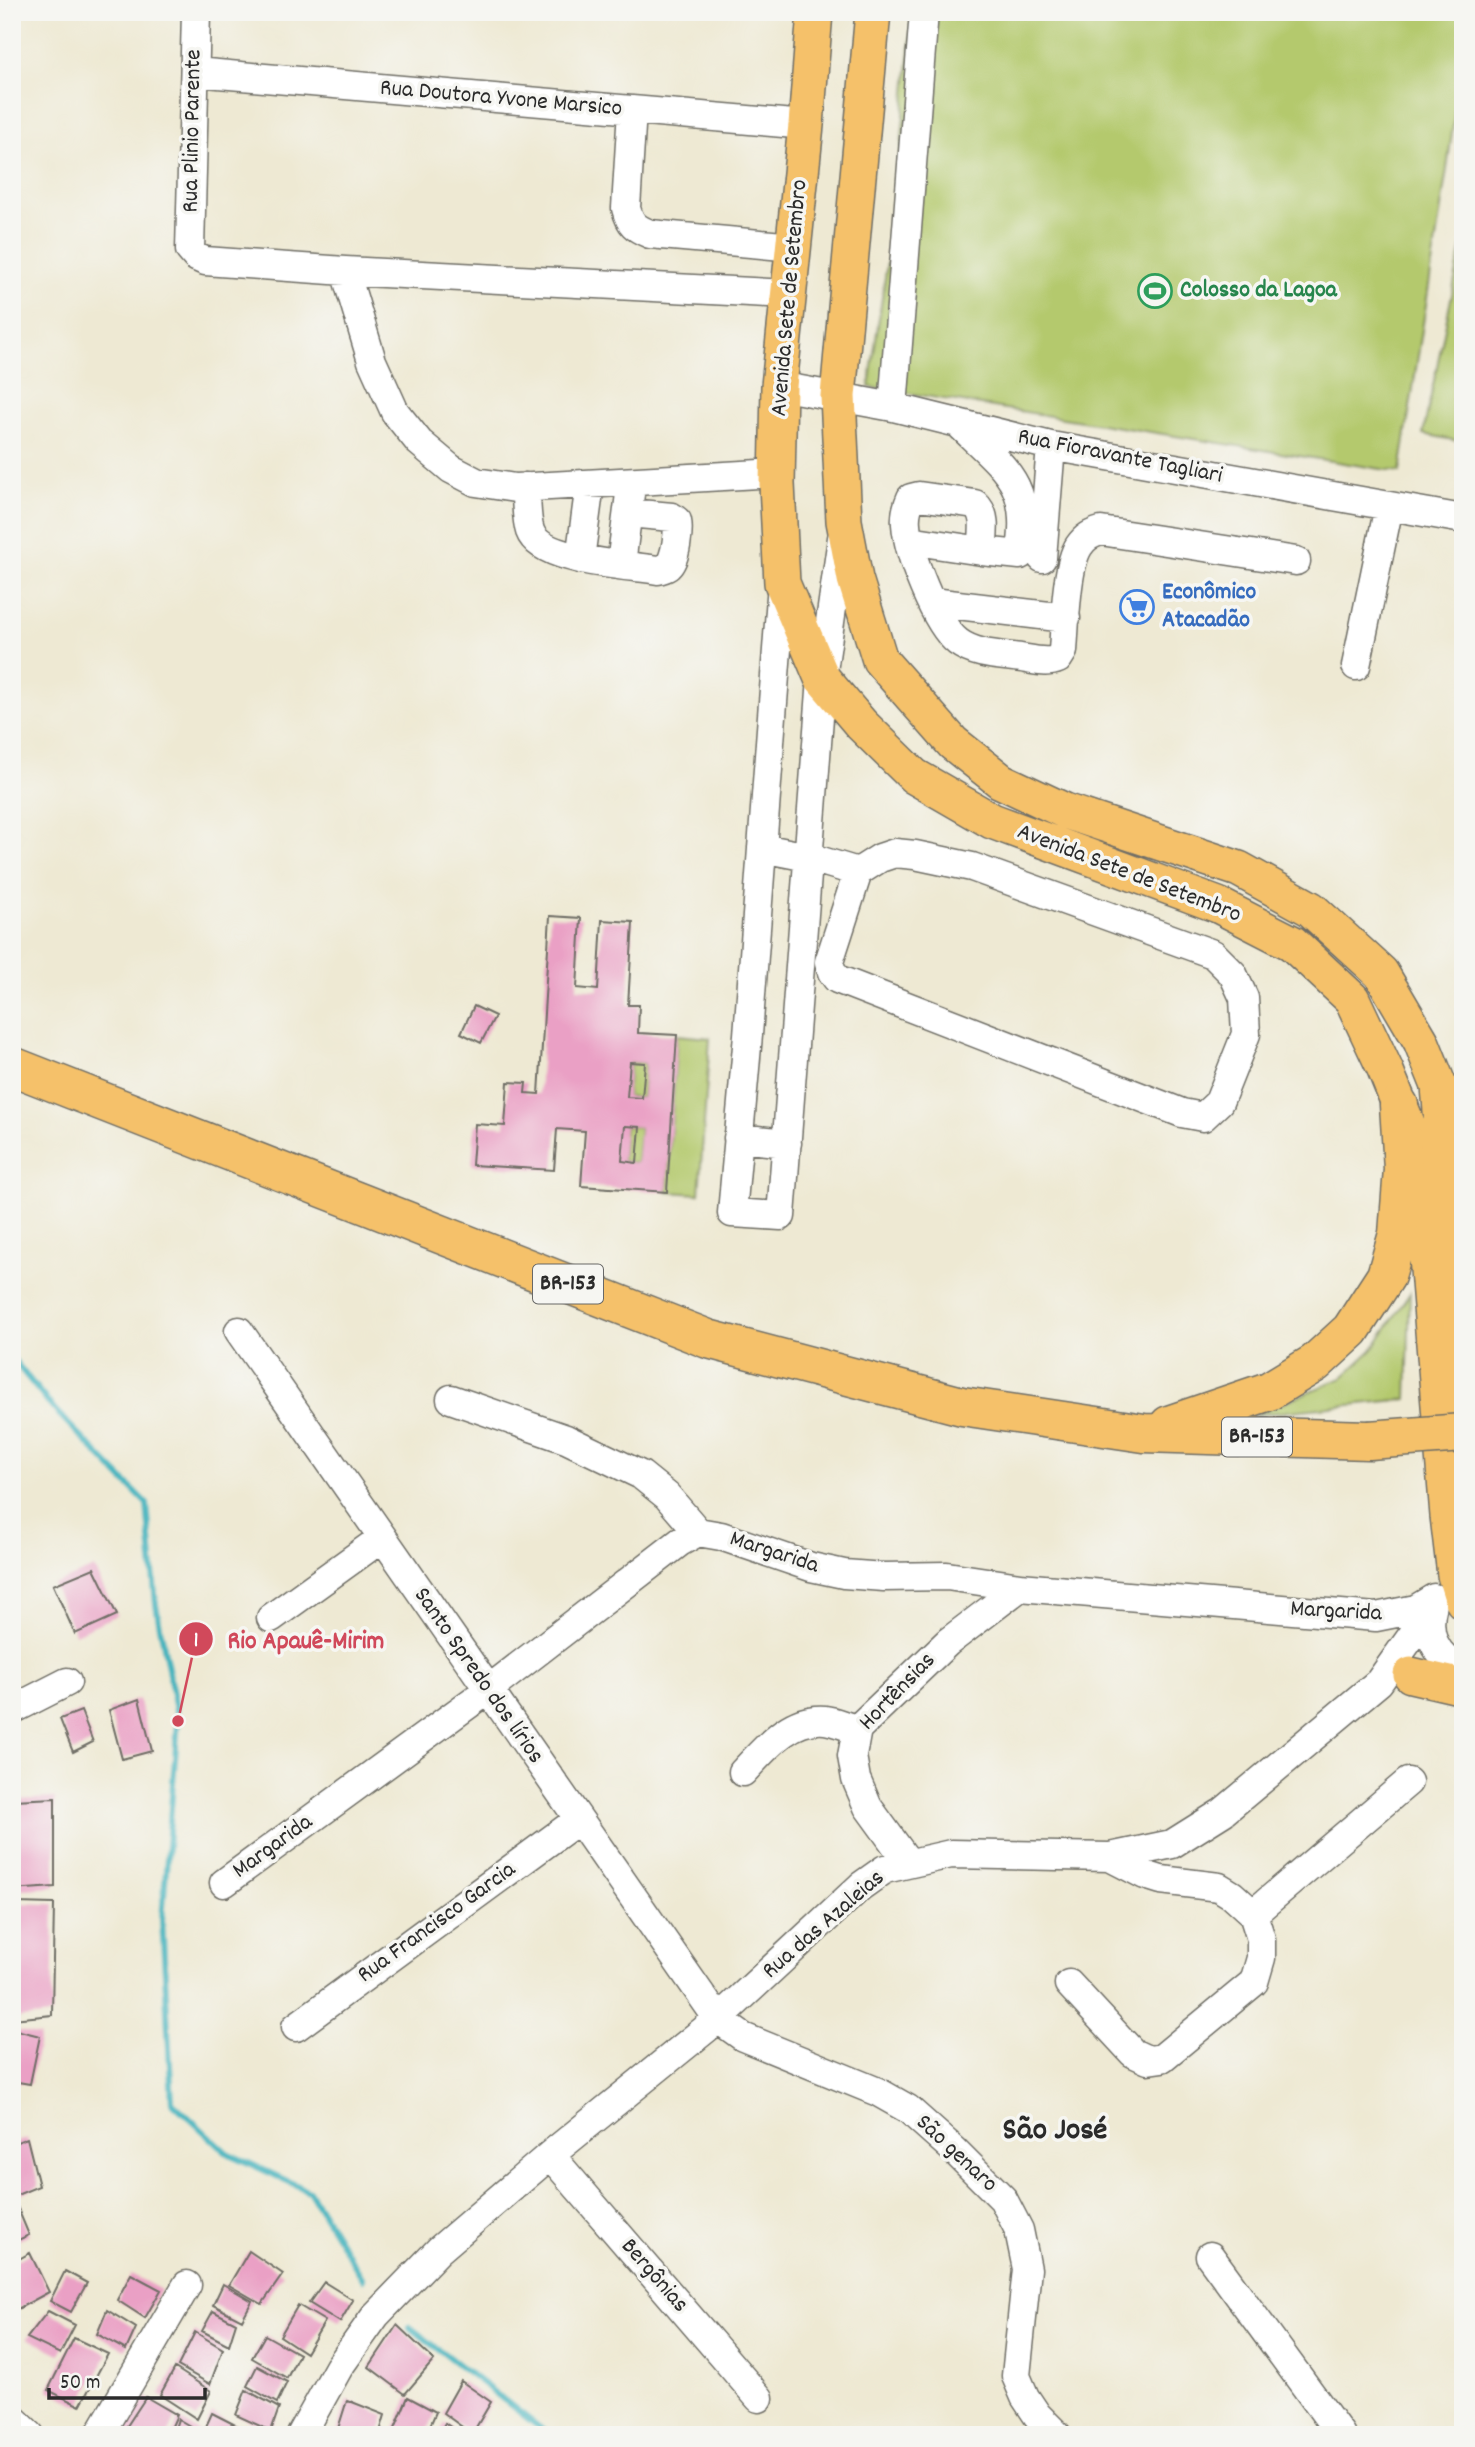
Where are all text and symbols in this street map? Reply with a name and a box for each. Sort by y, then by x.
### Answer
street label: Rua Plinio Parente [175,49,211,213]
street label: Rua Doutora Yvone Marsico [378,71,624,127]
street label: Avenida Sete de Setembro [763,178,817,418]
sports icon: Colosso da Lagoa [1136,272,1174,310]
place label: Colosso da Lagoa [1180,274,1338,308]
street label: Rua Fioravante Tagliari [1015,420,1225,494]
place label: Econômico Atacadão [1162,576,1257,638]
supermarket icon: Econômico Atacadão [1118,588,1156,626]
street label: Avenida Sete de Setembro [1012,816,1246,932]
road number: BR-153 [533,1264,603,1303]
road number: BR-153 [1222,1418,1292,1456]
street label: Margarida [725,1523,824,1584]
street label: Santo Spredo dos lírios [404,1581,552,1771]
street label: Margarida [1289,1593,1383,1631]
callout: Rio Apauê-Mirim [178,1615,398,1662]
text: Rio Apauê-Mirim [228,1624,384,1661]
text: 1 [194,1627,198,1657]
street label: Hortênsias [852,1645,944,1739]
street label: Margarida [226,1806,321,1888]
street label: Rua Francisco Garcia [351,1853,524,1992]
street label: Rua das Azaleias [755,1862,893,1988]
street label: São genaro [907,2107,1005,2201]
district label: São José [1003,2109,1108,2155]
street label: Bergônias [612,2231,696,2321]
scale bar [49,2356,205,2400]
text: 50 m [60,2369,100,2399]

